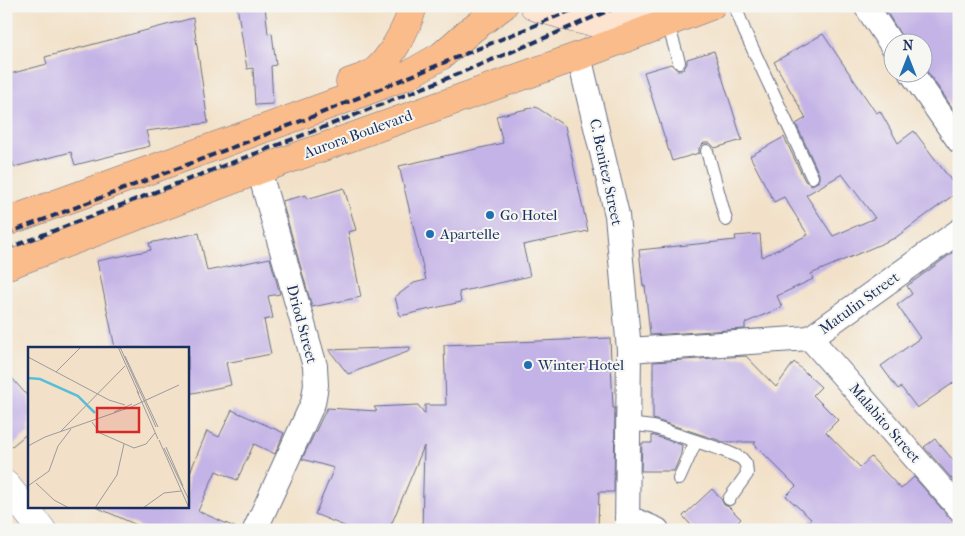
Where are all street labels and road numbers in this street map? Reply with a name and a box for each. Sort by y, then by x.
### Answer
street label: Aurora Boulevard [300,106,415,162]
street label: C. Benitez Street [586,117,626,228]
street label: Matulin Street [815,268,903,338]
street label: Driod Street [283,283,321,366]
street label: Malabito Street [846,380,925,467]

